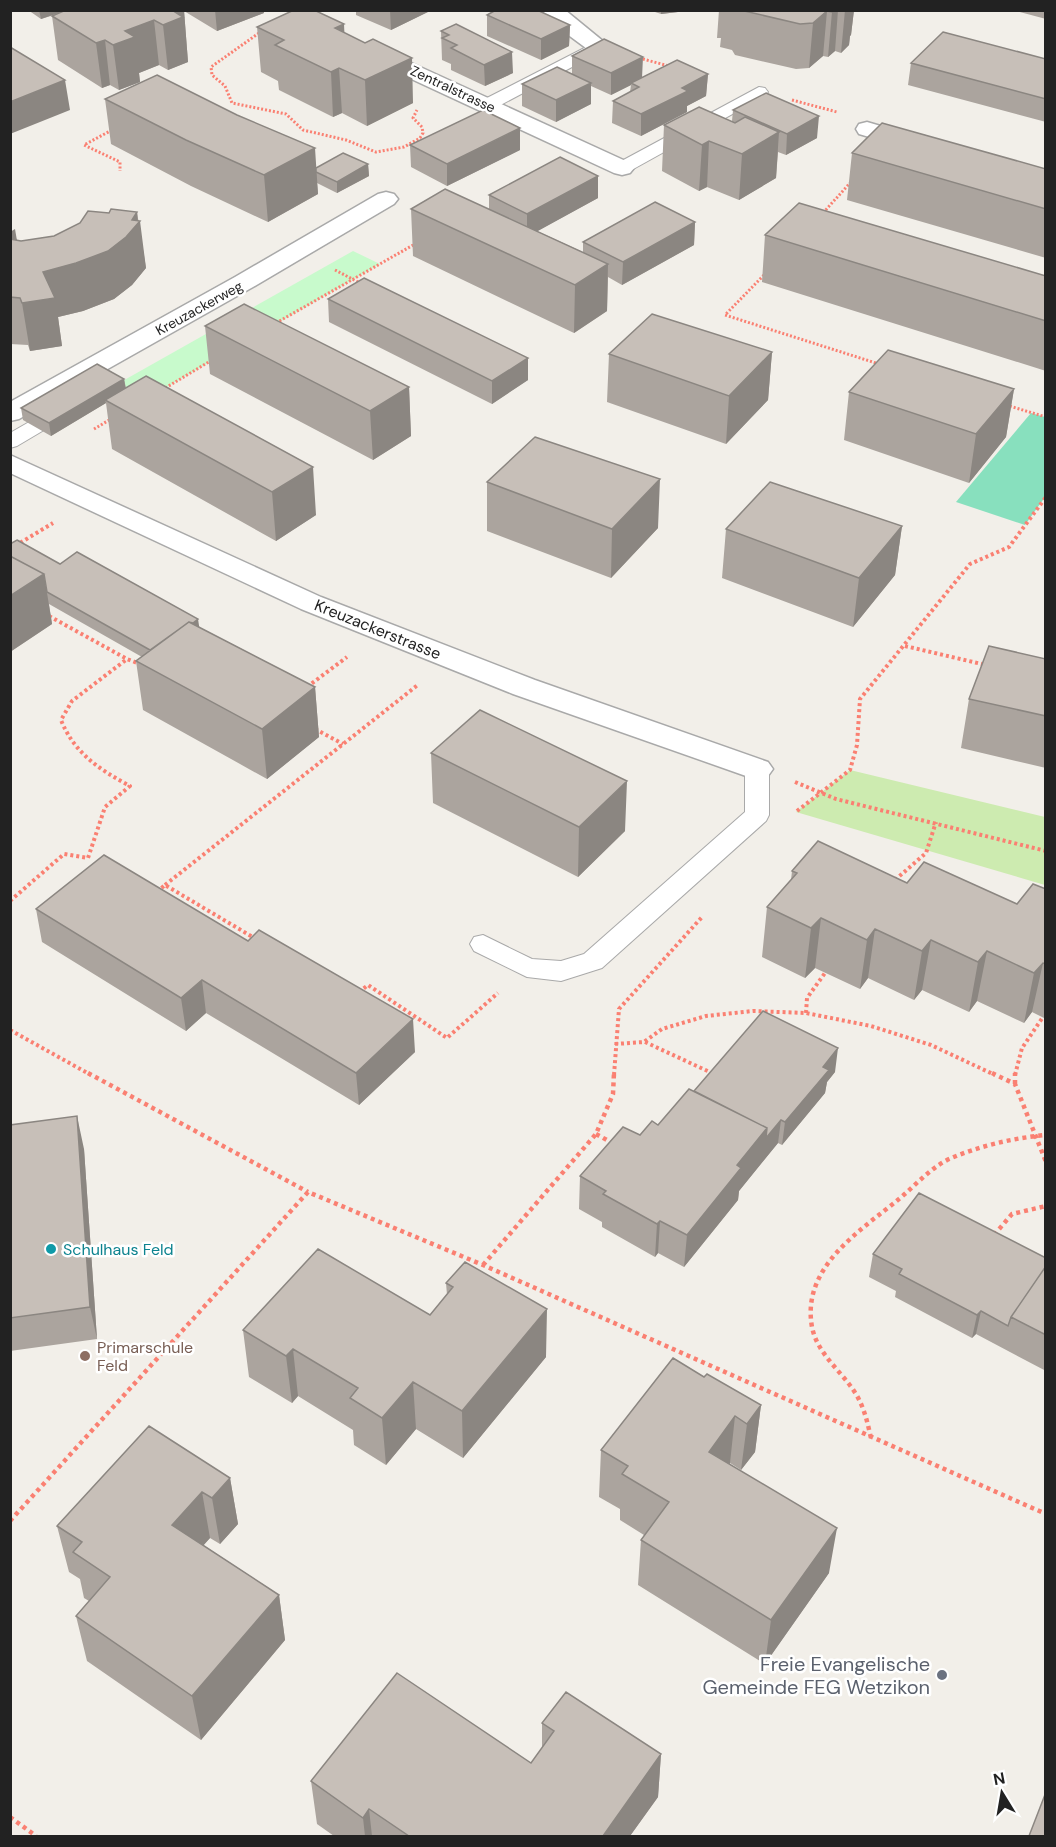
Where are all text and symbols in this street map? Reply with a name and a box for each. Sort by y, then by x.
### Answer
street label: Zentralstrasse [408,61,499,117]
street label: Kreuzackerweg [152,277,246,339]
street label: Kreuzackerstrasse [311,595,444,664]
place label: Schulhaus Feld [63,1239,174,1260]
marker: Schulhaus Feld [44,1242,58,1256]
place label: Primarschule Feld [97,1337,193,1376]
marker: Primarschule Feld [78,1349,92,1363]
place label: Freie Evangelische Gemeinde FEG Wetzikon [702,1651,930,1700]
marker: Freie Evangelische Gemeinde FEG Wetzikon [935,1668,949,1682]
north arrow [972,1763,1032,1823]
text: N [992,1767,1007,1790]

